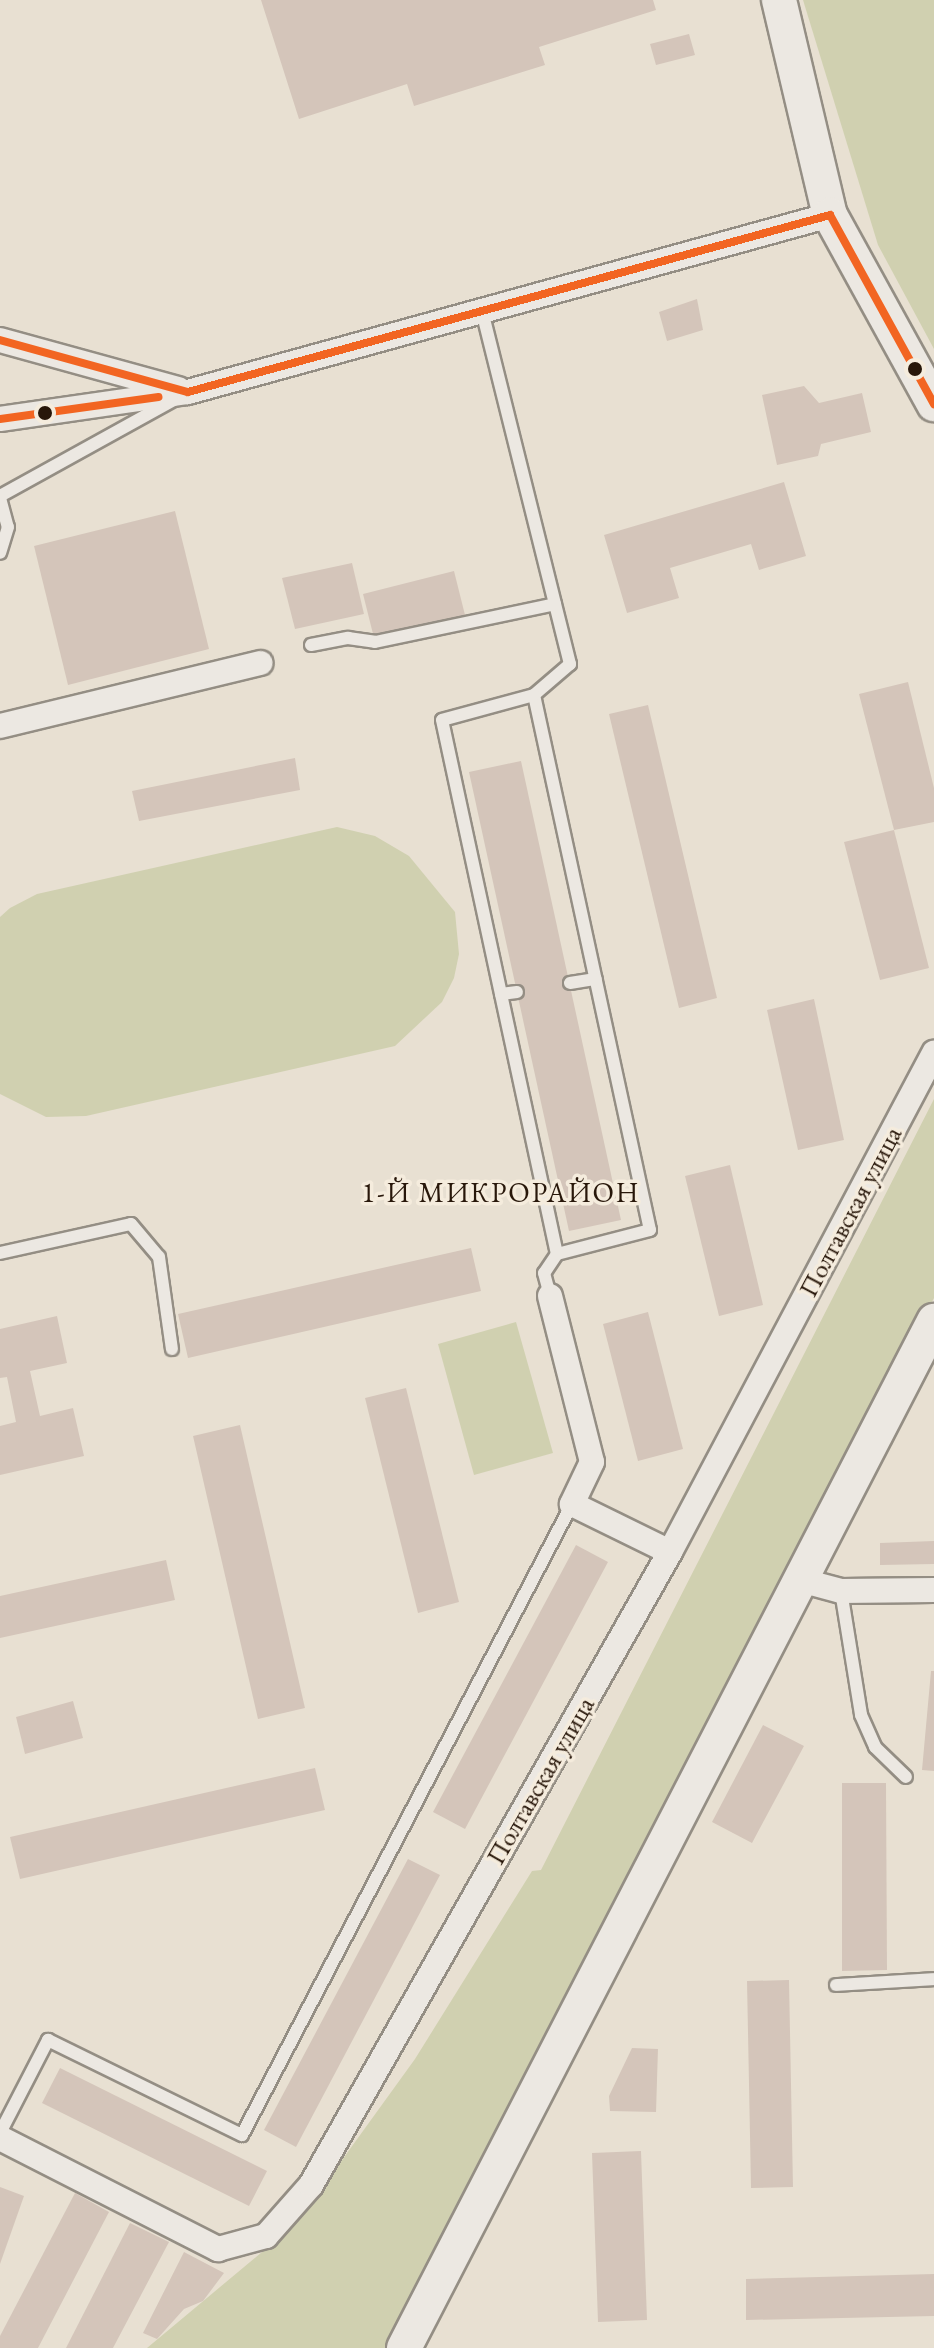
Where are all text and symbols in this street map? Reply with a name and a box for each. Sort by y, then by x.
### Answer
unlabelled marker [907,361,923,377]
unlabelled marker [37,405,53,421]
street label: Полтавская улица [793,1121,909,1303]
district label: 1-Й МИКРОРАЙОН [361,1175,641,1209]
street label: Полтавская улица [480,1692,602,1870]

